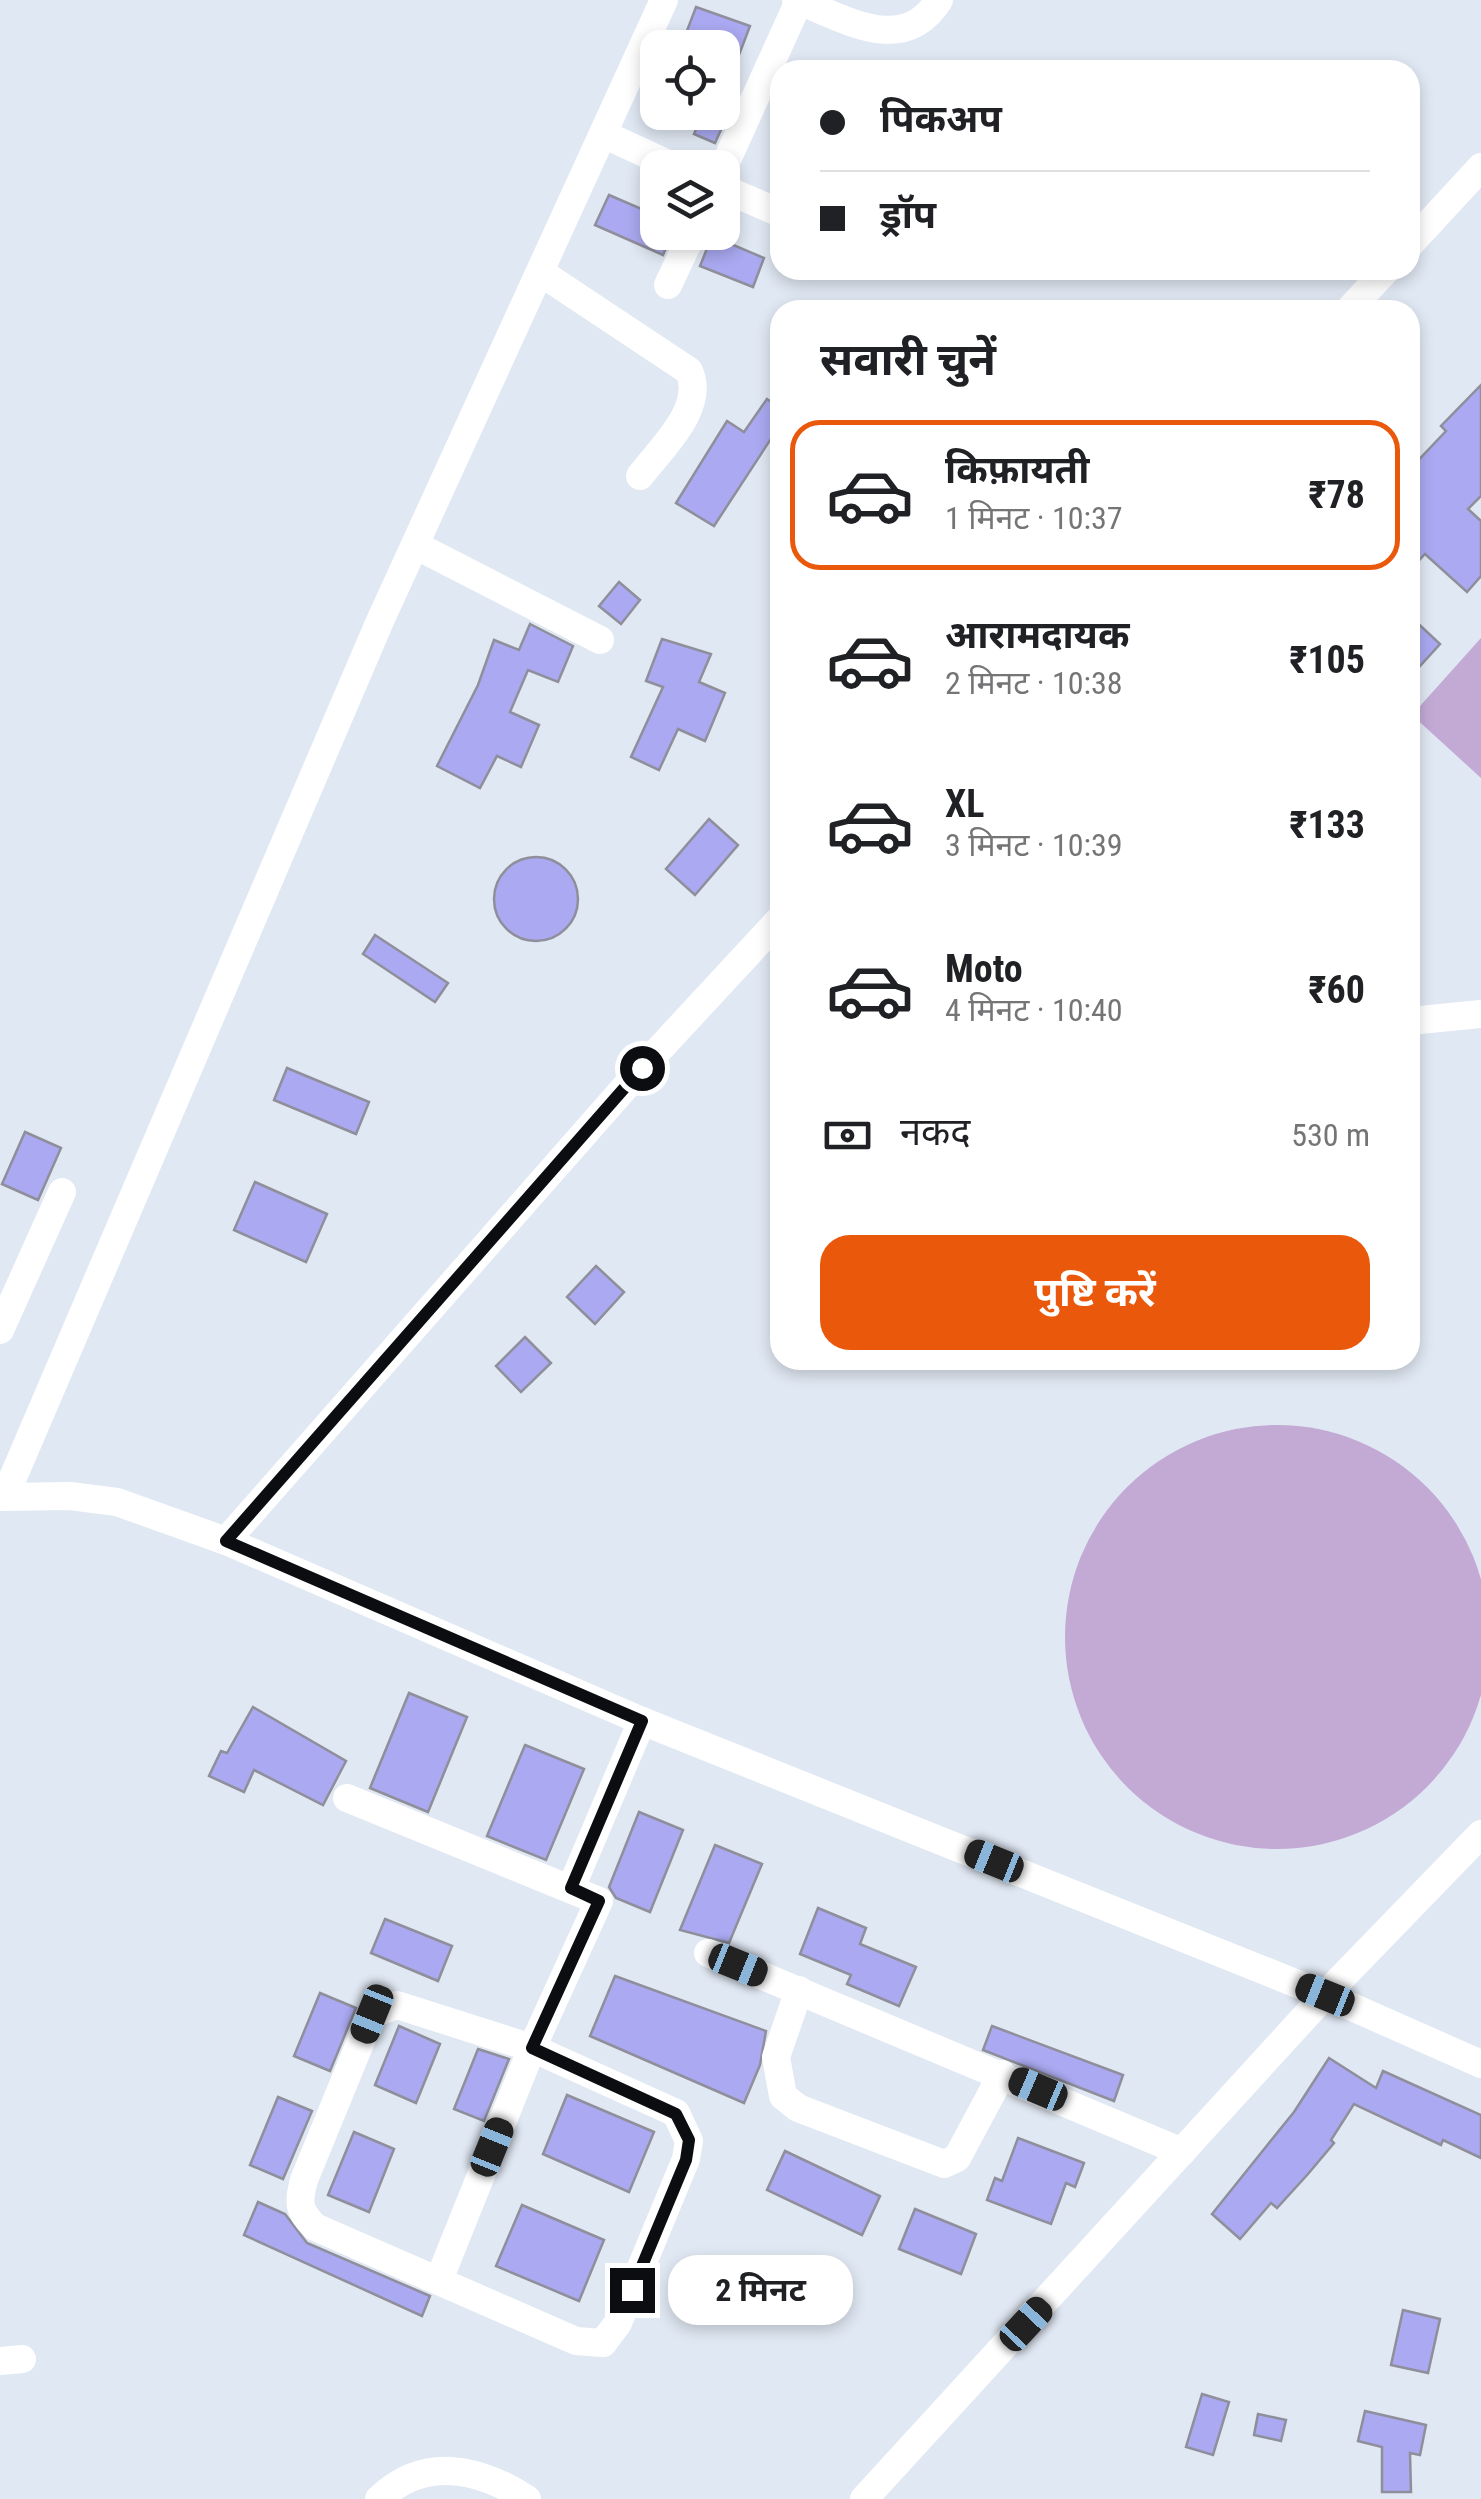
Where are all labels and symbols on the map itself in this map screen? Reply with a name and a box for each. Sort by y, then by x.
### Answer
route start [620,1046,665,1091]
car [961,1836,1027,1886]
car [705,1940,771,1990]
car [1292,1970,1358,2020]
car [347,1981,397,2047]
car [1005,2063,1071,2115]
car [467,2114,517,2180]
callout: 2 मिनट [667,2255,852,2325]
route end [610,2268,655,2313]
car [995,2292,1057,2356]

